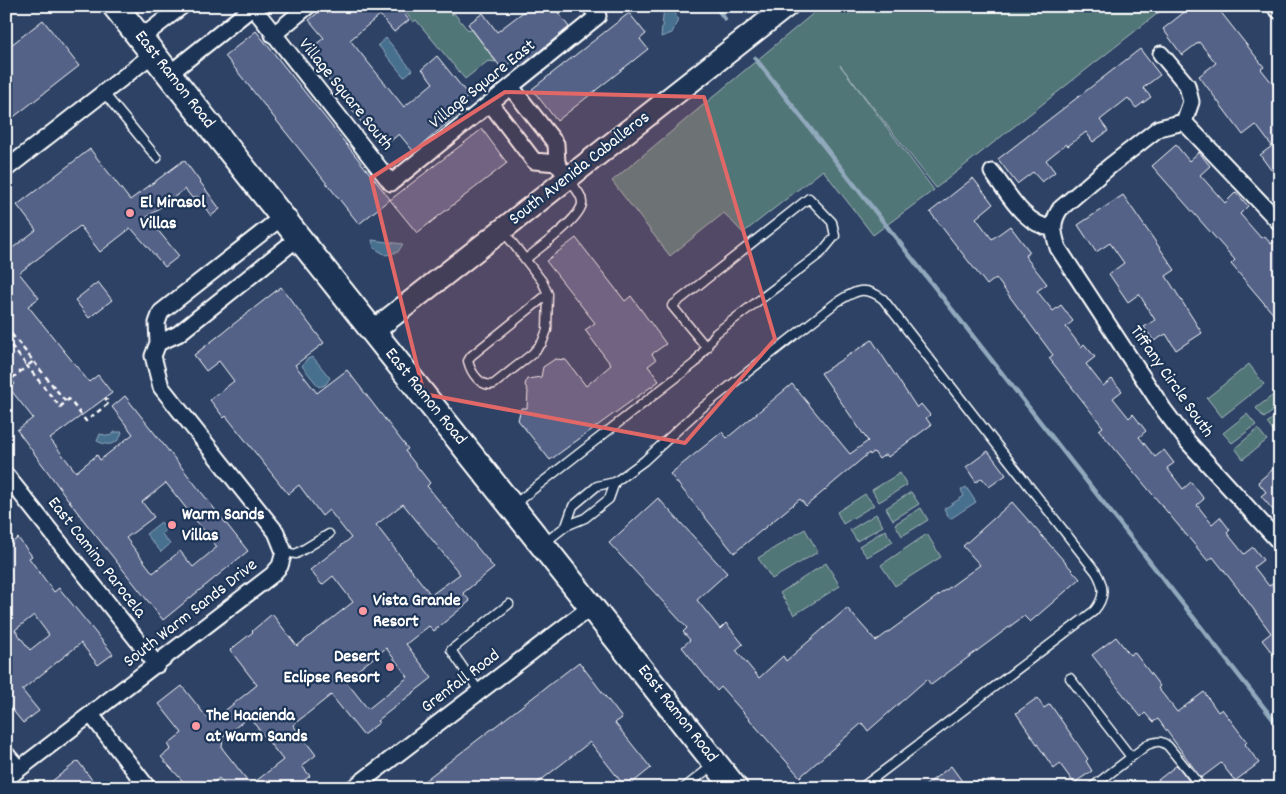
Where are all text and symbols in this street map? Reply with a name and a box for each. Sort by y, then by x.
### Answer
street label: East Ramon Road [128,26,220,134]
street label: Village Square South [292,33,398,157]
street label: Village Square East [424,34,542,136]
street label: South Avenida Caballeros [504,106,656,232]
place label: El Mirasol Villas [140,191,206,237]
marker: El Mirasol Villas [124,207,136,219]
street label: Tiffany Circle South [1123,321,1219,443]
street label: East Ramon Road [378,343,472,451]
street label: East Camino Parocela [41,492,152,624]
place label: Warm Sands Villas [182,503,265,549]
marker: Warm Sands Villas [166,519,178,531]
street label: South Warm Sands Drive [119,554,263,674]
place label: Vista Grande Resort [373,589,461,635]
marker: Vista Grande Resort [357,605,369,617]
street label: Grenfall Road [416,644,506,720]
place label: Desert Eclipse Resort [284,645,380,691]
street label: East Ramon Road [631,660,723,768]
marker: Desert Eclipse Resort [384,661,396,673]
place label: The Hacienda at Warm Sands [206,704,308,750]
marker: The Hacienda at Warm Sands [190,720,202,732]

